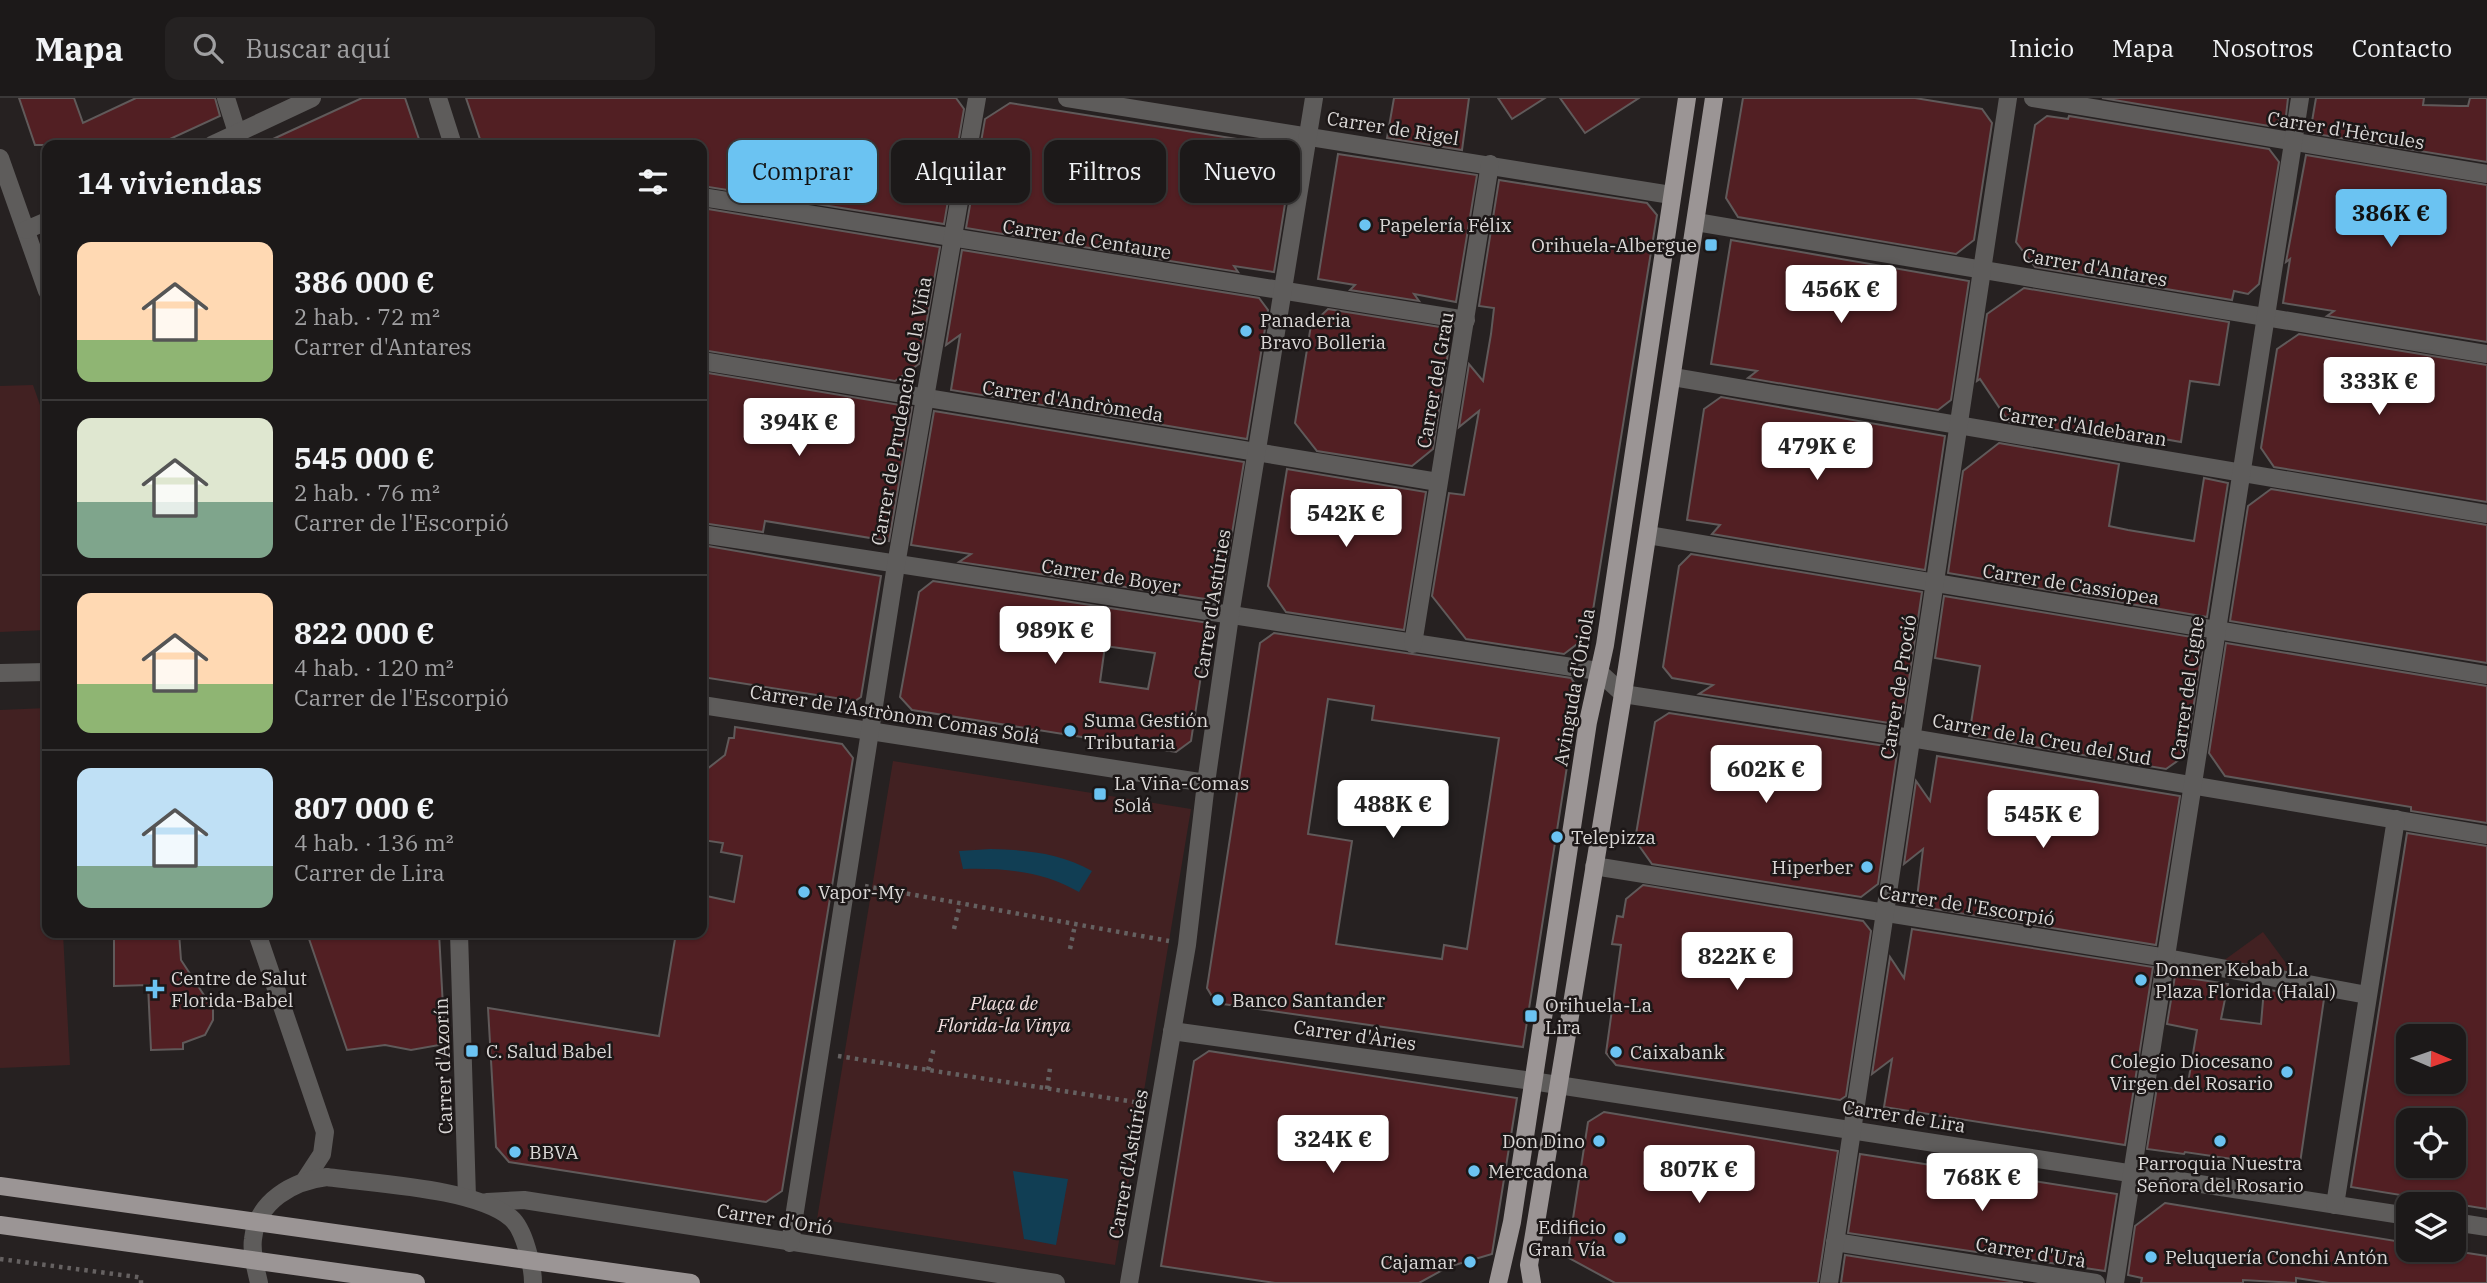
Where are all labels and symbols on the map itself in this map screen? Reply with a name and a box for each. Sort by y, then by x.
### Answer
street label: Carrer de Rigel [1325,106,1461,150]
street label: Carrer d'Hèrcules [2266,106,2426,154]
pin: 386K € [2334,190,2448,249]
place label: Papelería Félix [1379,213,1512,237]
street label: Carrer de Centaure [1001,214,1173,264]
marker: Papelería Félix [1357,217,1373,233]
place label: Orihuela-Albergue [1531,233,1697,257]
marker: Orihuela-Albergue [1703,237,1719,253]
street label: Carrer d'Antares [2021,242,2169,292]
pin: 456K € [1784,266,1898,325]
street label: Carrer de Prudencio de la Viña [865,275,937,547]
place label: Panaderia Bravo Bolleria [1260,308,1386,354]
street label: Carrer del Grau [1411,310,1459,450]
marker: Panaderia Bravo Bolleria [1238,323,1254,339]
pin: 333K € [2322,358,2436,417]
street label: Carrer d'Andròmeda [981,375,1165,427]
pin: 394K € [742,398,856,458]
street label: Carrer d'Aldebaran [1997,401,2169,451]
pin: 479K € [1760,422,1874,482]
pin: 542K € [1289,490,1403,549]
street label: Carrer d'Astúries [1188,527,1236,681]
street label: Carrer de Boyer [1040,553,1183,599]
street label: Carrer de Cassiopea [1981,558,2161,610]
pin: 989K € [998,606,1112,666]
street label: Avinguda d'Oriola [1548,606,1600,768]
street label: Carrer de Proció [1875,613,1921,761]
street label: Carrer del Cigne [2165,614,2209,762]
street label: Carrer de l'Astrònom Comas Solá [748,679,1042,749]
place label: Suma Gestión Tributaria [1084,708,1208,754]
street label: Carrer de la Creu del Sud [1931,708,2153,770]
marker: Suma Gestión Tributaria [1062,723,1078,739]
pin: 602K € [1709,746,1823,805]
place label: La Viña-Comas Solá [1114,771,1249,817]
pin: 488K € [1336,780,1450,840]
marker: La Viña-Comas Solá [1092,786,1108,802]
pin: 545K € [1986,790,2100,850]
place label: Telepizza [1571,825,1656,849]
marker: Telepizza [1549,829,1565,845]
place label: Hiperber [1771,855,1854,879]
marker: Hiperber [1859,859,1875,875]
street label: Carrer de l'Escorpió [1878,879,2056,931]
place label: Vapor-My [818,880,906,904]
marker: Vapor-My [796,884,812,900]
pin: 822K € [1680,932,1794,992]
place label: Donner Kebab La Plaza Florida (Halal) [2155,957,2336,1003]
place label: Centre de Salut Florida-Babel [171,966,307,1012]
marker: Donner Kebab La Plaza Florida (Halal) [2133,972,2149,988]
marker: Centre de Salut Florida-Babel [145,979,165,999]
place label: Banco Santander [1232,988,1386,1012]
park label: Plaça de Florida-la Vinya [936,991,1071,1037]
marker: Banco Santander [1210,992,1226,1008]
place label: Orihuela-La Lira [1545,993,1652,1039]
street label: Carrer d'Azorín [429,997,457,1135]
marker: Orihuela-La Lira [1523,1008,1539,1024]
street label: Carrer d'Àries [1292,1015,1418,1055]
north arrow [2396,1024,2466,1094]
place label: C. Salud Babel [486,1039,613,1063]
place label: Caixabank [1630,1040,1725,1064]
marker: C. Salud Babel [464,1043,480,1059]
marker: Caixabank [1608,1044,1624,1060]
place label: Colegio Diocesano Virgen del Rosario [2110,1049,2273,1095]
marker: Colegio Diocesano Virgen del Rosario [2279,1064,2295,1080]
street label: Carrer d'Astúries [1103,1087,1153,1241]
street label: Carrer de Lira [1841,1094,1967,1138]
pin: 324K € [1276,1116,1390,1175]
place label: Don Dino [1502,1129,1585,1153]
marker: Don Dino [1591,1133,1607,1149]
marker: Parroquia Nuestra Señora del Rosario [2212,1133,2228,1149]
place label: BBVA [529,1140,579,1164]
marker: BBVA [507,1144,523,1160]
pin: 807K € [1642,1146,1756,1205]
place label: Parroquia Nuestra Señora del Rosario [2136,1151,2304,1197]
pin: 768K € [1925,1154,2039,1213]
place label: Mercadona [1488,1159,1588,1183]
marker: Mercadona [1466,1163,1482,1179]
street label: Carrer d'Orió [715,1198,835,1240]
place label: Edificio Gran Vía [1528,1215,1606,1261]
marker: Edificio Gran Vía [1612,1230,1628,1246]
street label: Carrer d'Urà [1974,1231,2088,1273]
place label: Peluquería Conchi Antón [2165,1245,2388,1269]
marker: Peluquería Conchi Antón [2143,1249,2159,1265]
place label: Cajamar [1380,1250,1457,1274]
marker: Cajamar [1462,1254,1478,1270]

